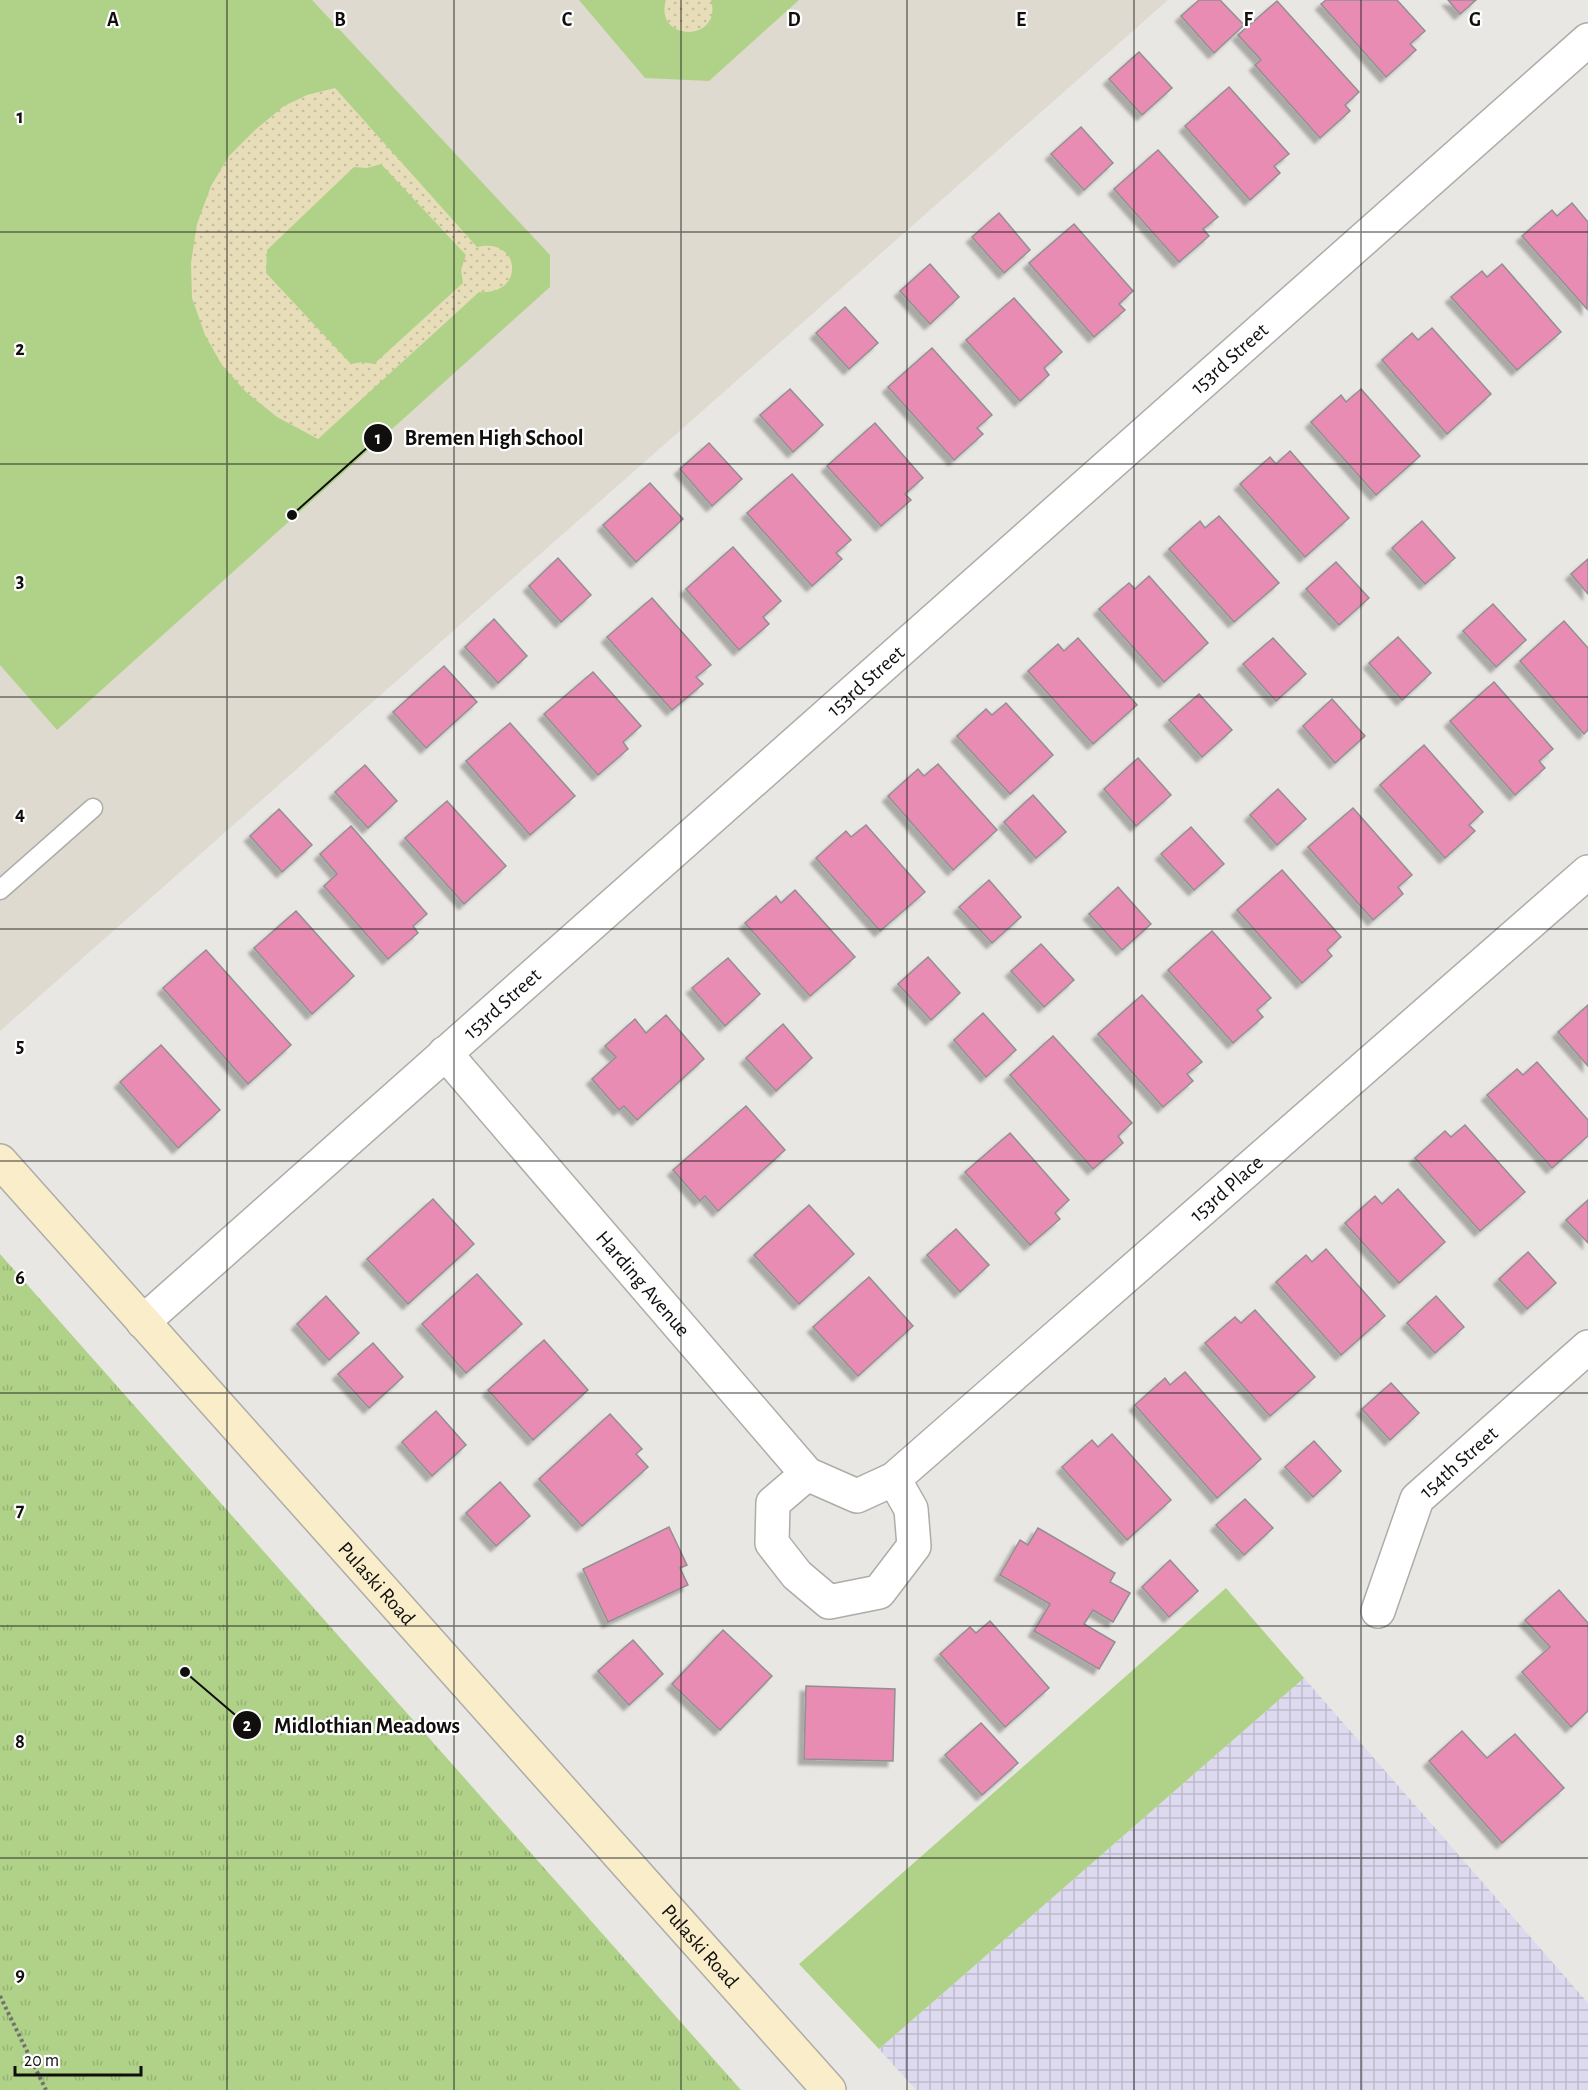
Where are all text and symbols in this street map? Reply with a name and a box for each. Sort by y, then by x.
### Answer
text: A [107,10,119,30]
text: B [334,10,346,30]
text: C [562,10,573,30]
text: D [787,10,801,30]
text: E [1016,10,1026,30]
text: F [1243,10,1253,30]
text: G [1469,10,1481,30]
text: 1 [16,107,24,127]
street label: 153rd Street [1187,319,1272,398]
text: 2 [15,339,25,359]
callout: Bremen High School [363,418,596,458]
text: Bremen High School [404,427,584,449]
text: 1 [375,430,381,448]
text: 3 [16,571,24,591]
street label: 153rd Street [823,642,909,721]
text: 4 [15,804,25,824]
street label: 153rd Street [460,964,545,1043]
text: 5 [16,1036,24,1056]
street label: 153rd Place [1186,1151,1267,1226]
street label: Harding Avenue [592,1227,694,1341]
text: 6 [15,1268,25,1288]
street label: 154th Street [1416,1422,1502,1503]
text: 7 [16,1500,25,1520]
street label: Pulaski Road [334,1538,419,1629]
callout: Midlothian Meadows [232,1705,472,1745]
text: Midlothian Meadows [274,1715,460,1737]
text: 2 [243,1717,252,1735]
text: 8 [15,1732,25,1752]
street label: Pulaski Road [658,1900,743,1992]
text: 9 [15,1965,25,1985]
scale bar [15,2039,141,2077]
text: 20 m [24,2052,59,2070]

